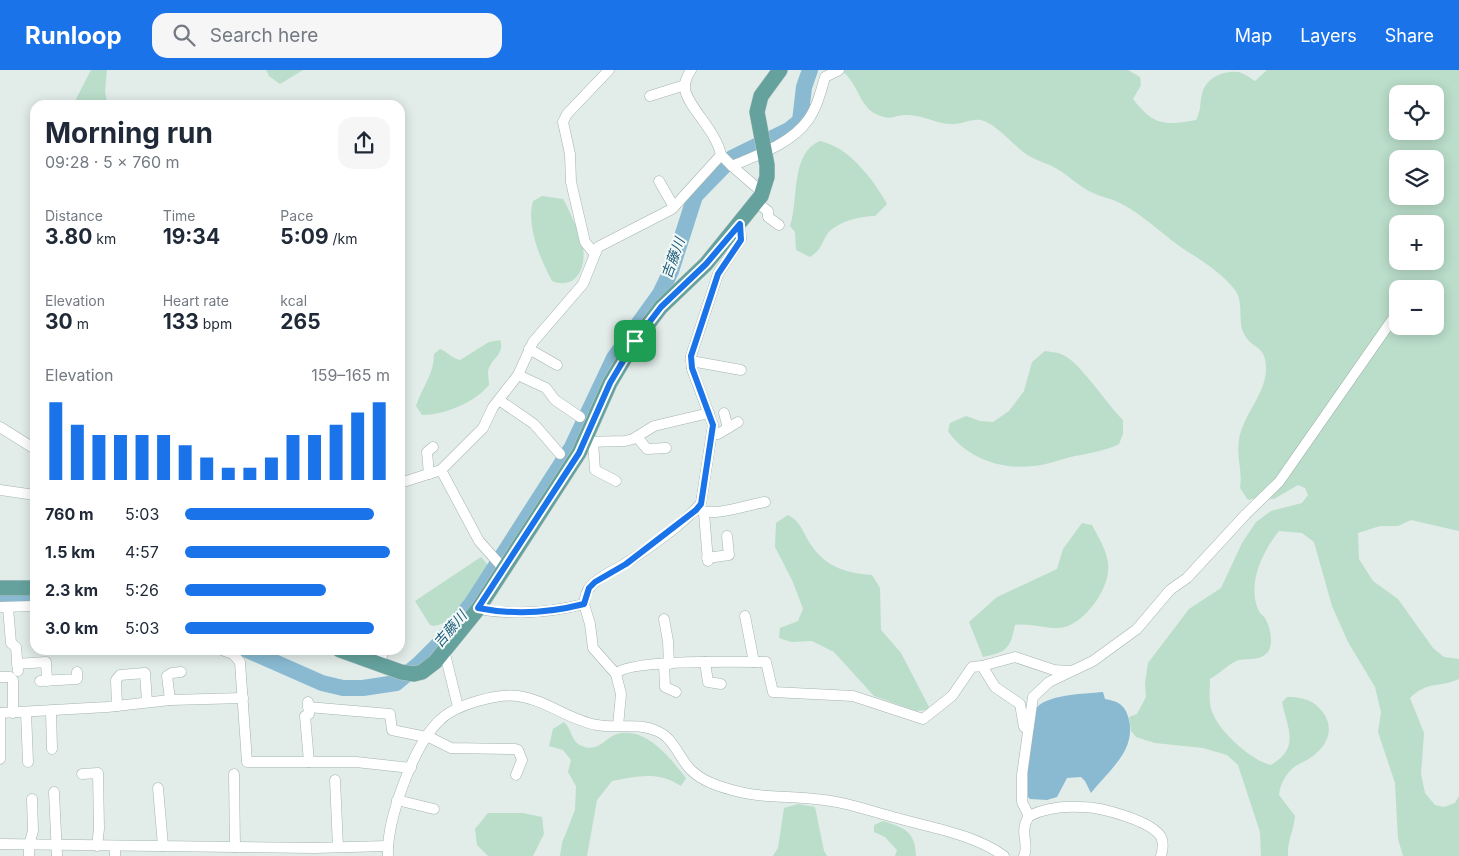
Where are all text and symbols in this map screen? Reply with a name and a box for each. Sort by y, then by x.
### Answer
search box [152,13,502,58]
text: Runloop [25,21,122,50]
icon: search [170,21,198,49]
text: Search here [210,24,318,47]
text: Map [1235,25,1272,46]
text: Layers [1300,25,1357,46]
text: Share [1385,25,1434,46]
map controls [1389,85,1444,335]
button: locate [1389,85,1444,140]
text: Morning run [45,116,213,150]
button: share [338,117,390,169]
button: layers [1389,150,1444,205]
text: 09:28 · 5 × 760 m [45,152,180,172]
text: Distance [45,207,103,224]
text: Time [163,207,196,224]
text: Pace [280,207,313,224]
button: + [1389,215,1444,270]
text: 3.80 [45,224,92,249]
text: 19:34 [163,224,220,249]
text: 5:09 [280,224,329,249]
text: km [92,230,116,247]
text: /km [329,230,358,247]
water label: 吉藤川 [657,233,688,280]
button: − [1389,280,1444,335]
text: Elevation [45,292,105,309]
text: Heart rate [163,292,229,309]
text: kcal [280,292,307,309]
text: 30 [45,309,73,334]
text: 133 [163,309,199,334]
text: 265 [280,309,321,334]
text: m [73,315,89,332]
text: bpm [199,315,232,332]
pin [614,320,656,362]
icon: arrive [621,327,649,355]
text: Elevation [45,365,114,385]
text: 159–165 m [311,365,390,385]
text: 760 m [45,504,94,524]
text: 5:03 [125,504,159,524]
text: 1.5 km [45,542,95,562]
text: 4:57 [125,542,159,562]
text: 2.3 km [45,580,98,600]
text: 5:26 [125,580,159,600]
water label: 吉藤川 [429,606,471,650]
text: 3.0 km [45,618,98,638]
text: 5:03 [125,618,159,638]

